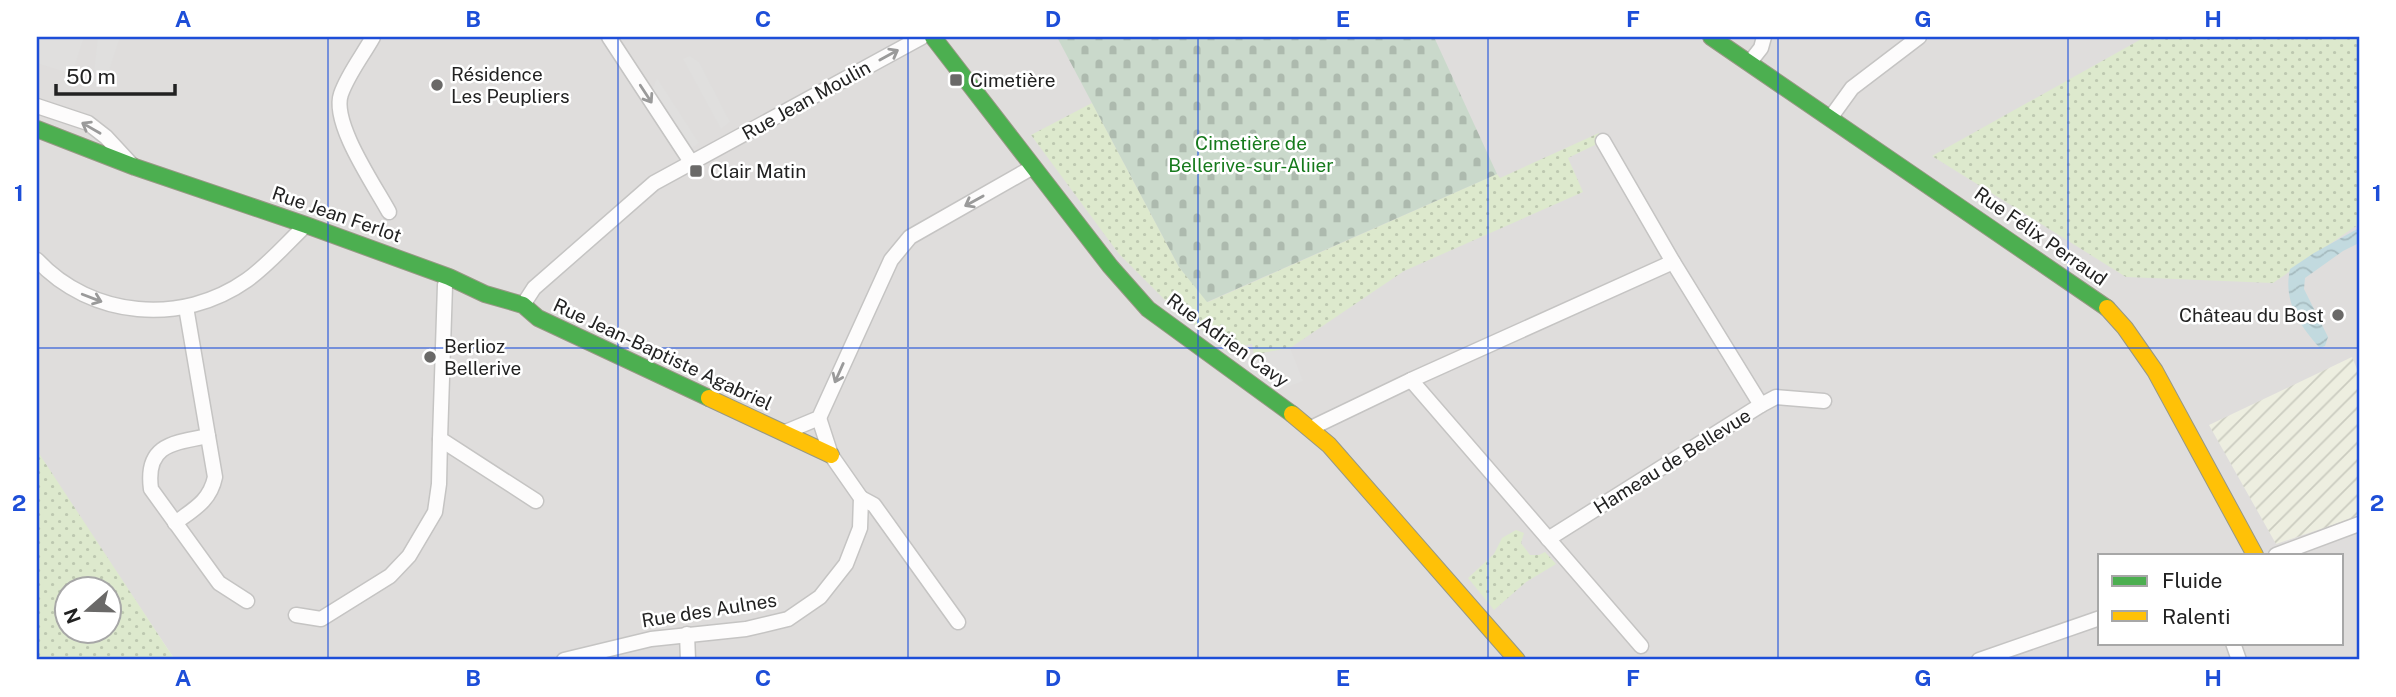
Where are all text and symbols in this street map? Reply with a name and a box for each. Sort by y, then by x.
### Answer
text: A [175,5,192,32]
text: B [465,5,481,32]
text: C [755,5,771,32]
text: D [1045,5,1061,32]
text: E [1336,5,1350,32]
text: F [1626,5,1640,32]
text: G [1914,5,1932,32]
text: H [2204,5,2222,32]
one-way arrow [878,48,898,62]
scale bar [56,52,175,96]
street label: Rue Jean Moulin [738,56,874,144]
place label: Résidence Les Peupliers [451,63,570,107]
text: 50 m [66,64,116,89]
place label: Cimetière [970,69,1056,91]
marker: Cimetière [948,72,964,88]
marker: Résidence Les Peupliers [429,77,445,93]
one-way arrow [639,84,653,103]
one-way arrow [82,121,102,135]
park label: Cimetière de Bellerive-sur-Aliier [1168,132,1334,176]
place label: Clair Matin [710,160,806,182]
marker: Clair Matin [688,163,704,179]
text: 1 [14,179,24,206]
text: 1 [2372,179,2382,206]
street label: Rue Jean Ferlot [269,182,405,246]
street label: Rue Félix Perraud [1971,182,2111,290]
one-way arrow [964,195,985,208]
street label: Rue Adrien Cavy [1163,288,1293,392]
one-way arrow [81,293,103,306]
street label: Rue Jean-Baptiste Agabriel [550,294,776,414]
place label: Château du Bost [2179,304,2324,326]
marker: Château du Bost [2330,307,2346,323]
place label: Berlioz Bellerive [444,335,521,379]
marker: Berlioz Bellerive [422,349,438,365]
one-way arrow [832,362,845,383]
street label: Hameau de Bellevue [1589,404,1755,518]
text: 2 [12,489,26,516]
text: 2 [2370,489,2384,516]
legend [2098,554,2344,644]
text: Fluide [2162,568,2222,593]
north arrow [52,574,122,644]
street label: Rue des Aulnes [640,588,778,632]
text: Ralenti [2162,604,2230,629]
text: N [59,605,85,627]
text: A [175,664,192,691]
text: B [465,664,481,691]
text: C [755,664,771,691]
text: D [1045,664,1061,691]
text: E [1336,664,1350,691]
text: F [1626,664,1640,691]
text: G [1914,664,1932,691]
text: H [2204,664,2222,691]

